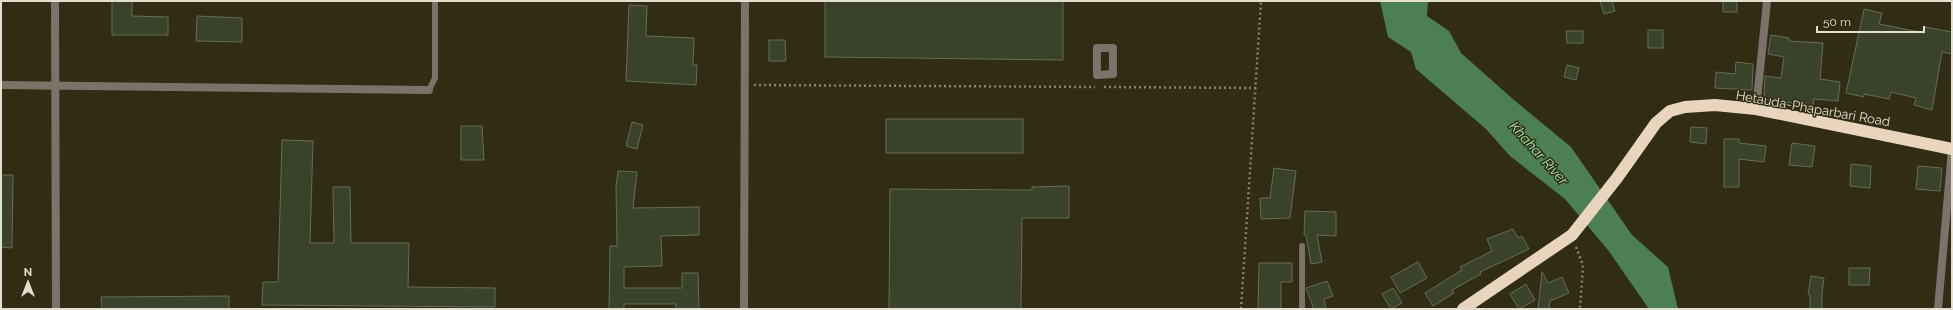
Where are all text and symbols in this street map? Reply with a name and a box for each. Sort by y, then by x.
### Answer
scale bar [1817,8,1924,34]
text: 50 m [1823,15,1851,29]
street label: Hetauda-Phaparbari Road [1735,88,1891,129]
water label: Khahar River [1506,118,1572,189]
north arrow [8,262,48,302]
text: N [24,266,32,279]

